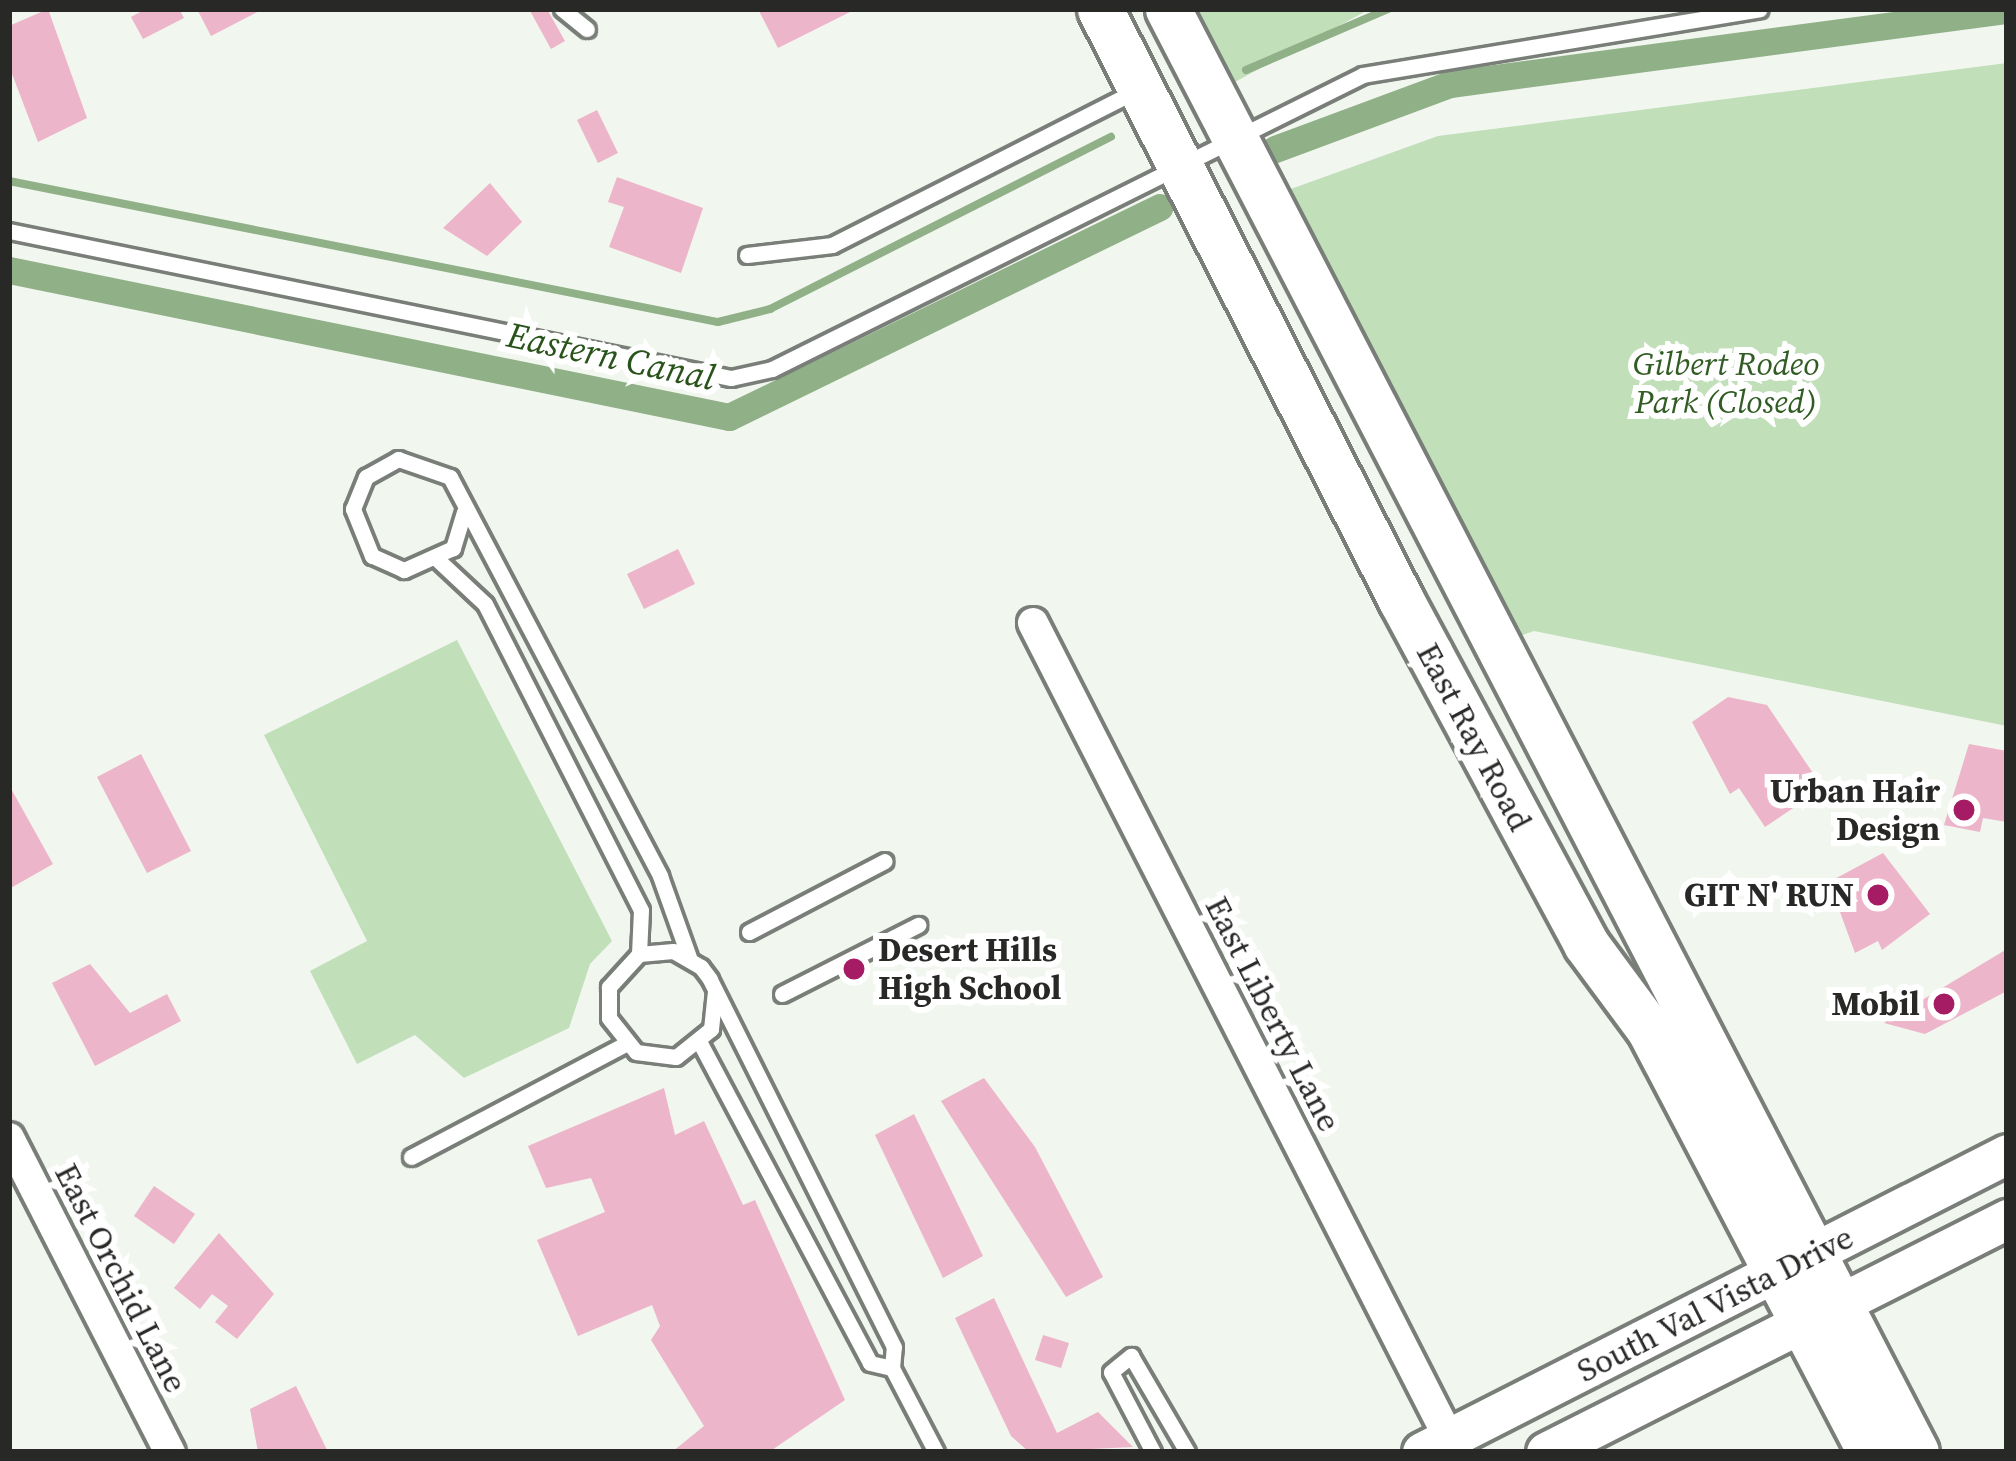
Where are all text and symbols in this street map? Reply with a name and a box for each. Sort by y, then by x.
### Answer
water label: Eastern Canal [503,313,719,399]
park label: Gilbert Rodeo Park (Closed) [1633,344,1819,422]
street label: East Ray Road [1408,636,1540,838]
place label: Urban Hair Design [1770,771,1940,849]
marker: Urban Hair Design [1951,797,1977,823]
place label: GIT N' RUN [1684,875,1854,915]
marker: GIT N' RUN [1865,882,1891,908]
street label: East Liberty Lane [1197,890,1349,1138]
place label: Desert Hills High School [878,930,1061,1008]
marker: Desert Hills High School [841,956,867,982]
place label: Mobil [1832,984,1920,1024]
marker: Mobil [1931,991,1957,1017]
street label: East Orchid Lane [46,1157,196,1399]
street label: South Val Vista Drive [1570,1217,1860,1391]

